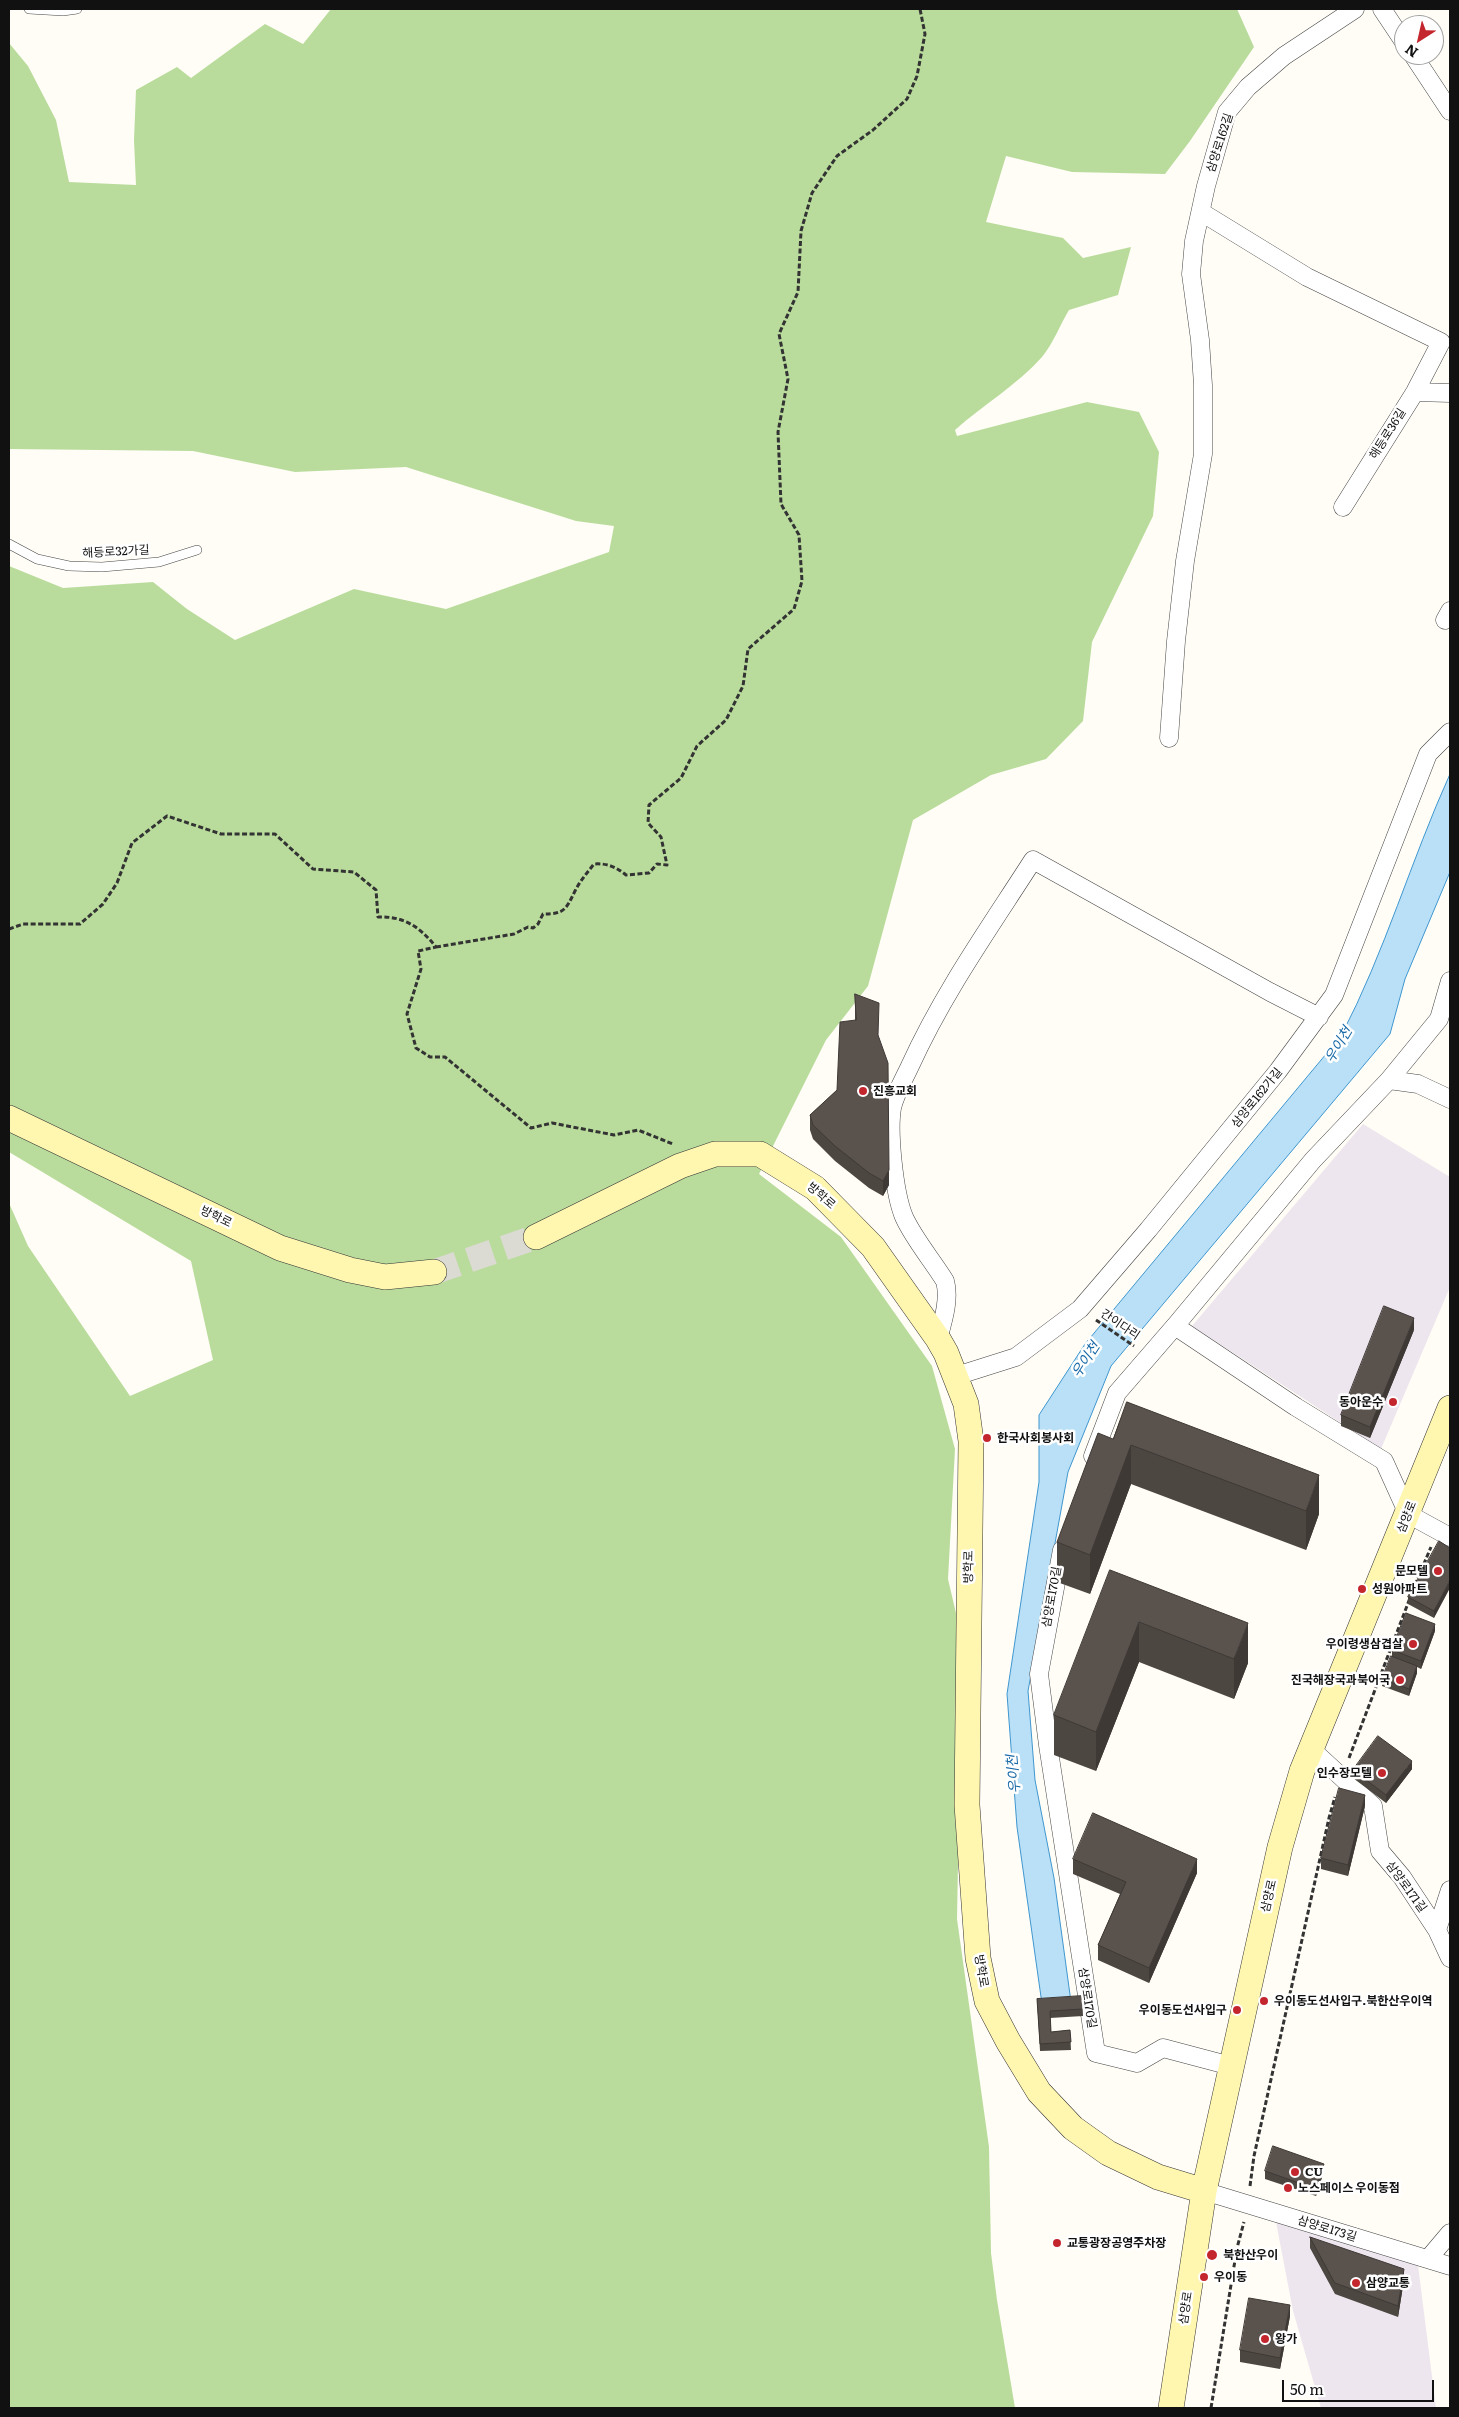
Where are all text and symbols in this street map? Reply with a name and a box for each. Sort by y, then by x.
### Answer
north arrow [1394,15,1444,65]
text: N [1400,40,1422,63]
street label: 삼양로162길 [1204,111,1236,175]
street label: 해등로36길 [1367,406,1409,462]
street label: 해등로32가길 [82,543,150,561]
water label: 우이천 [1322,1024,1356,1066]
street label: 삼양로162가길 [1229,1065,1285,1131]
place label: 진흥교회 [873,1084,917,1098]
marker: 진흥교회 [857,1085,869,1097]
street label: 방학로 [804,1180,838,1212]
street label: 방학로 [198,1203,234,1231]
street label: 간이다리 [1098,1307,1142,1343]
water label: 우이천 [1068,1339,1104,1381]
place label: 동아운수 [1339,1395,1383,1409]
marker: 동아운수 [1387,1396,1399,1408]
place label: 한국사회봉사회 [997,1431,1074,1445]
marker: 한국사회봉사회 [981,1432,993,1444]
street label: 삼양로 [1394,1499,1420,1535]
street label: 방학로 [962,1550,976,1584]
place label: 문모텔 [1395,1564,1428,1578]
street label: 삼양로170길 [1040,1565,1064,1629]
marker: 문모텔 [1432,1565,1444,1577]
place label: 성원아파트 [1372,1582,1427,1596]
marker: 성원아파트 [1356,1583,1368,1595]
place label: 우이령생삼겹살 [1326,1637,1403,1651]
marker: 우이령생삼겹살 [1407,1638,1419,1650]
place label: 진국해장국과북어국 [1291,1673,1390,1687]
marker: 진국해장국과북어국 [1394,1674,1406,1686]
water label: 우이천 [1004,1754,1024,1794]
place label: 인수장모텔 [1317,1766,1372,1780]
marker: 인수장모텔 [1376,1767,1388,1779]
street label: 삼양로171길 [1383,1859,1429,1915]
street label: 삼양로 [1258,1878,1280,1914]
street label: 방학로 [971,1953,991,1989]
street label: 삼양로170길 [1075,1966,1099,2030]
place label: 우이동도선사입구.북한산우이역 [1274,1994,1433,2008]
marker: 우이동도선사입구.북한산우이역 [1258,1995,1270,2007]
place label: 우이동도선사입구 [1139,2003,1227,2017]
marker: 우이동도선사입구 [1231,2004,1243,2016]
place label: CU [1305,2165,1323,2179]
marker: CU [1289,2166,1301,2178]
place label: 노스페이스 우이동점 [1298,2181,1400,2195]
marker: 노스페이스 우이동점 [1282,2182,1294,2194]
street label: 삼양로173길 [1296,2213,1358,2245]
place label: 교통광장공영주차장 [1067,2236,1166,2250]
marker: 교통광장공영주차장 [1051,2237,1063,2249]
marker: 북한산우이 [1205,2248,1219,2262]
place label: 북한산우이 [1223,2248,1278,2262]
place label: 우이동 [1214,2270,1247,2284]
marker: 우이동 [1198,2271,1210,2283]
place label: 삼양교통 [1366,2276,1410,2290]
marker: 삼양교통 [1350,2277,1362,2289]
street label: 삼양로 [1176,2291,1196,2325]
place label: 왕가 [1275,2332,1297,2346]
marker: 왕가 [1259,2333,1271,2345]
scale bar [1284,2370,1436,2402]
text: 50 m [1290,2377,1324,2400]

